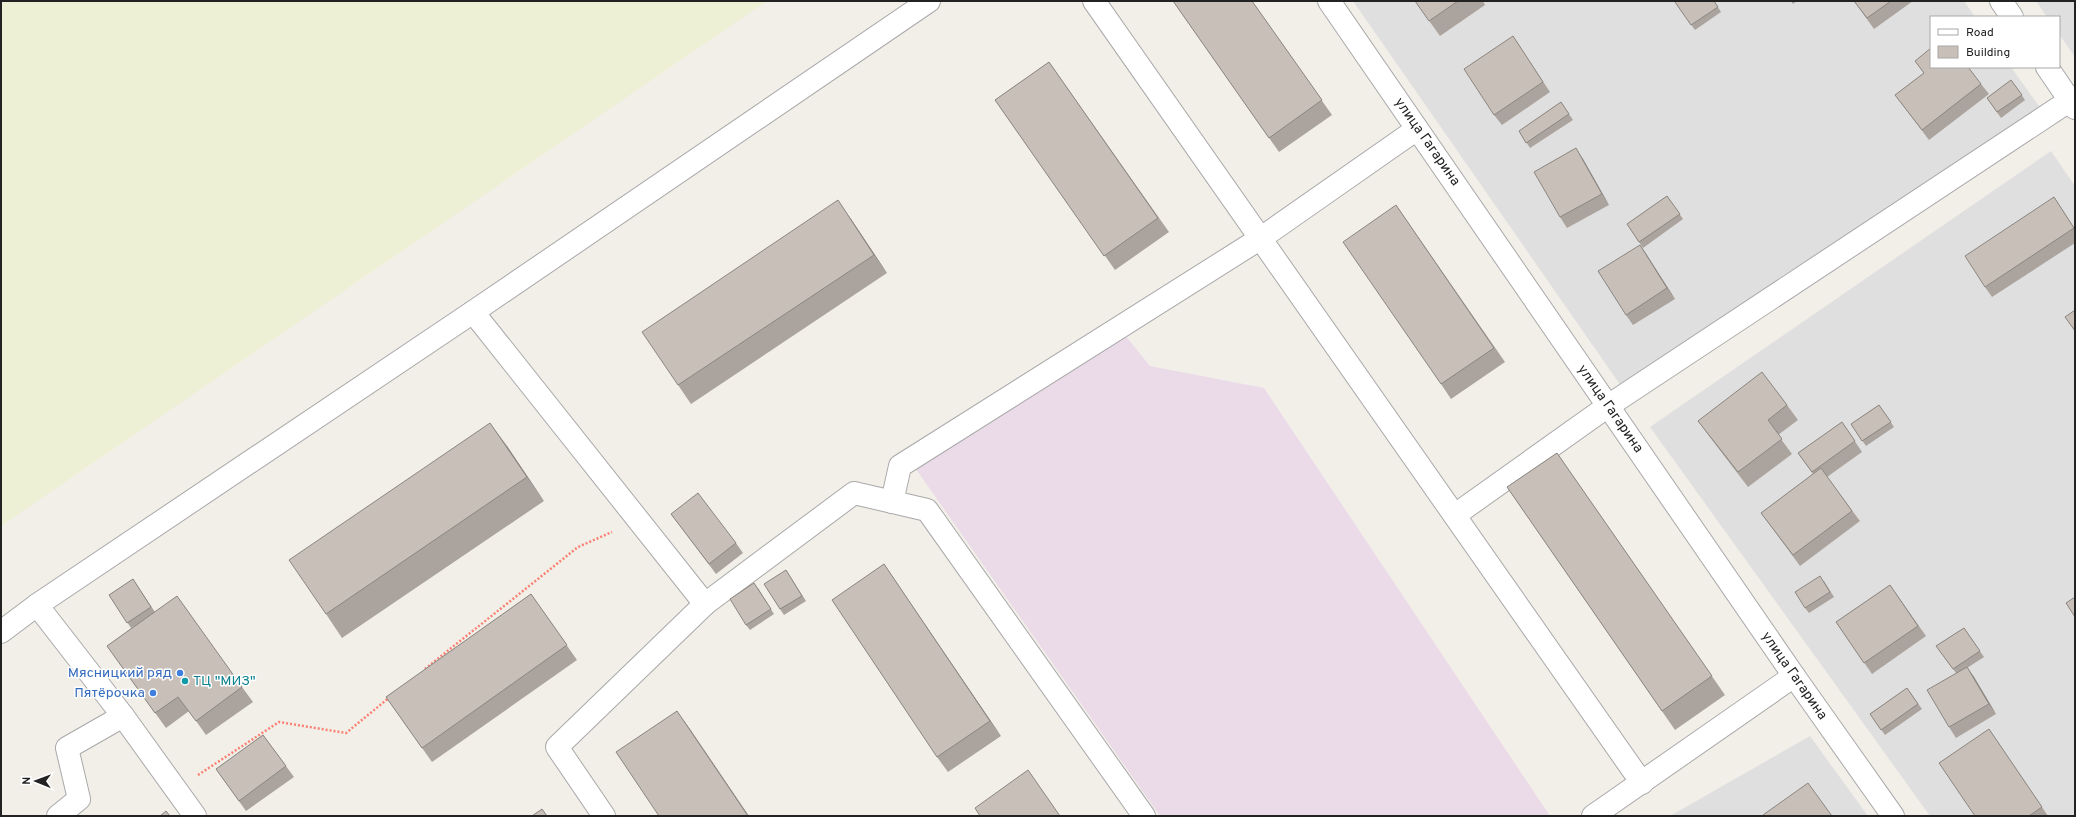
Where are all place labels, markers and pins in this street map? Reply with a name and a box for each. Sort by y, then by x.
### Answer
place label: Мясницкий ряд [68,665,172,682]
marker: Мясницкий ряд [175,668,185,678]
place label: ТЦ "МИЗ" [193,673,256,690]
marker: ТЦ "МИЗ" [180,676,190,686]
place label: Пятёрочка [74,685,145,702]
marker: Пятёрочка [148,688,158,698]

